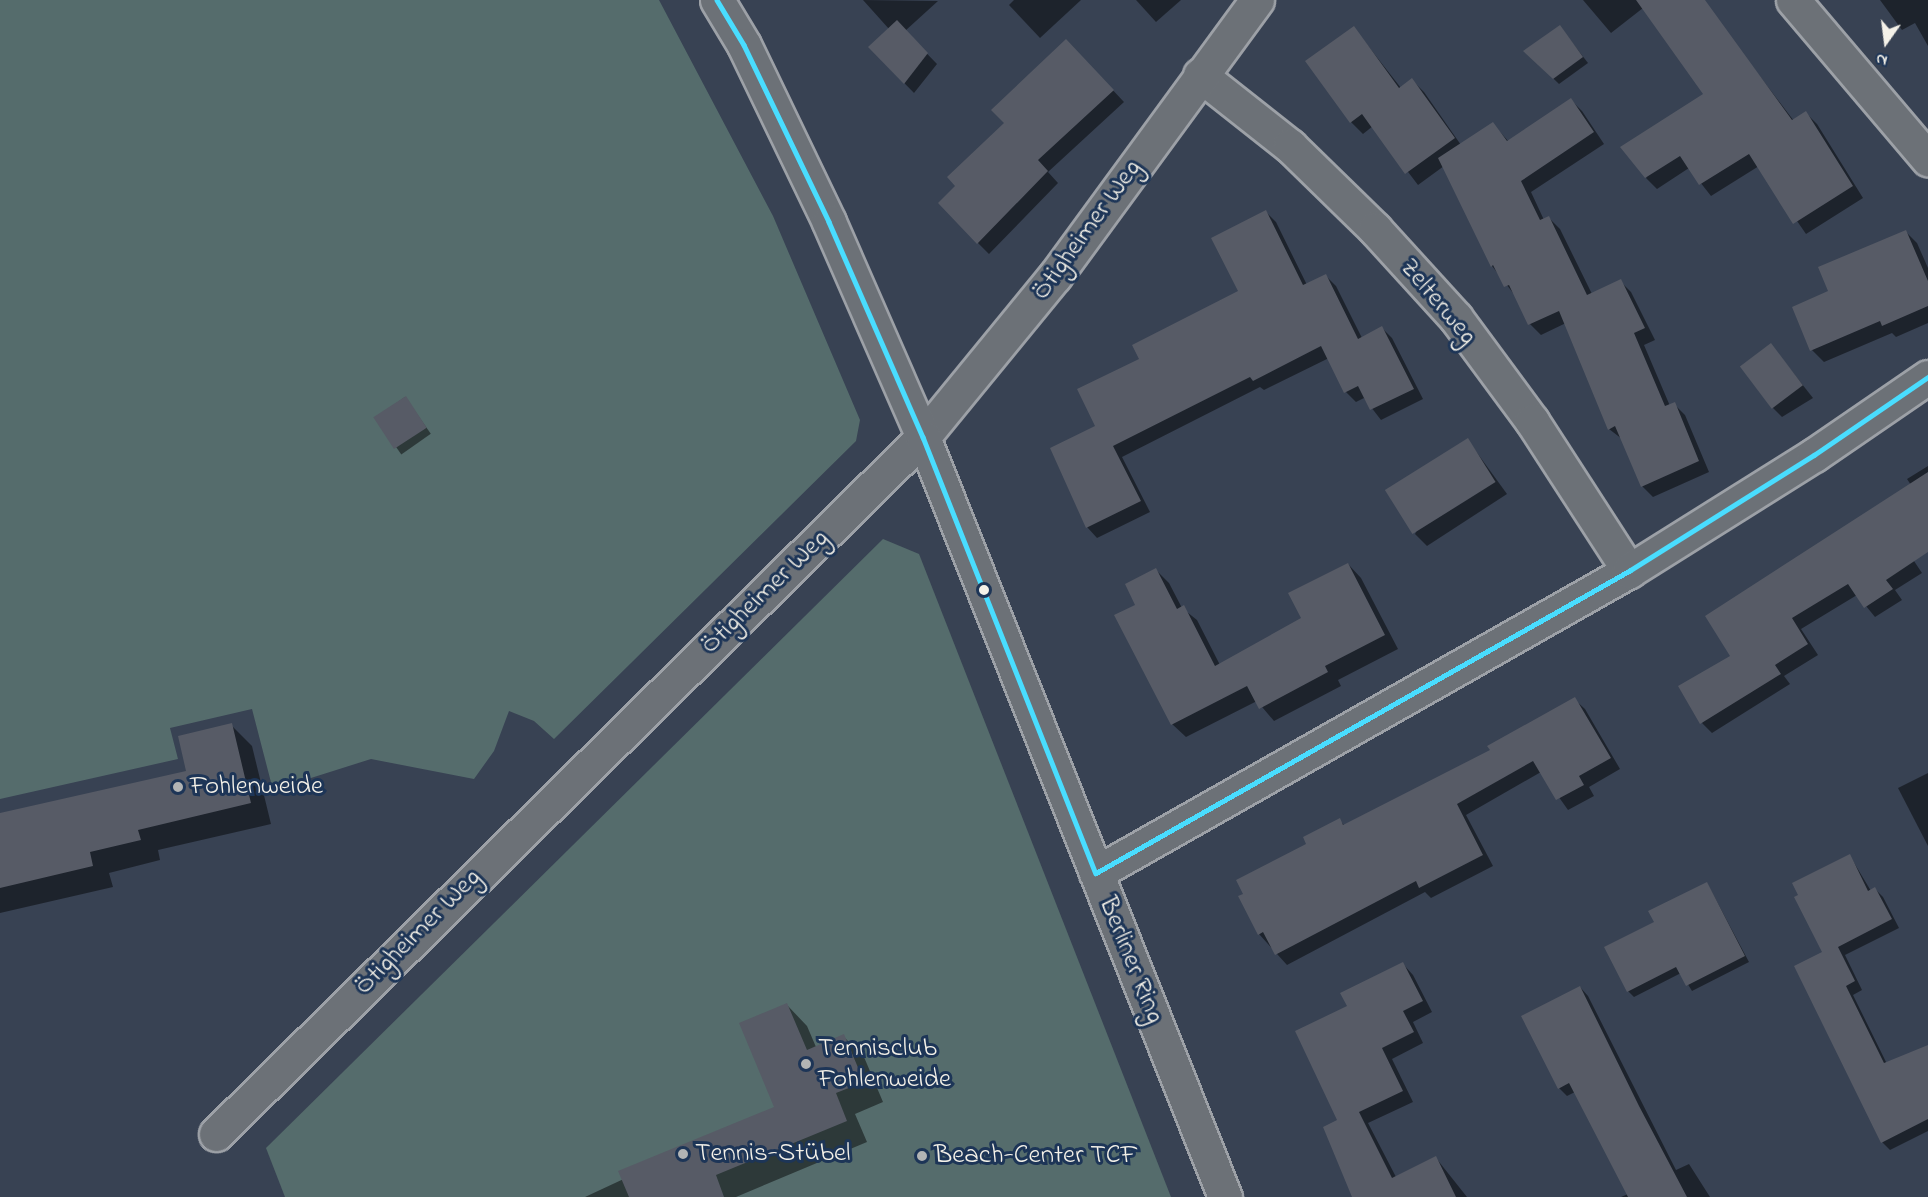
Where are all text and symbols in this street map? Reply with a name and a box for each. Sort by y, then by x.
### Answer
north arrow [1856,12,1916,72]
text: N [1873,47,1890,72]
street label: Ötigheimer Weg [1025,153,1149,307]
street label: Zelterweg [1392,252,1484,352]
street label: Ötigheimer Weg [694,523,836,661]
unlabelled marker [978,584,990,596]
place label: Fohlenweide [190,771,323,803]
marker: Fohlenweide [171,780,185,794]
street label: Ötigheimer Weg [348,862,488,1002]
street label: Berliner Ring [1091,892,1171,1028]
place label: Tennisclub Fohlenweide [818,1032,951,1095]
marker: Tennisclub Fohlenweide [799,1057,813,1071]
place label: Tennis-Stübel [695,1138,851,1170]
place label: Beach-Center TCF [934,1140,1138,1172]
marker: Tennis-Stübel [676,1147,690,1161]
marker: Beach-Center TCF [915,1149,929,1163]

